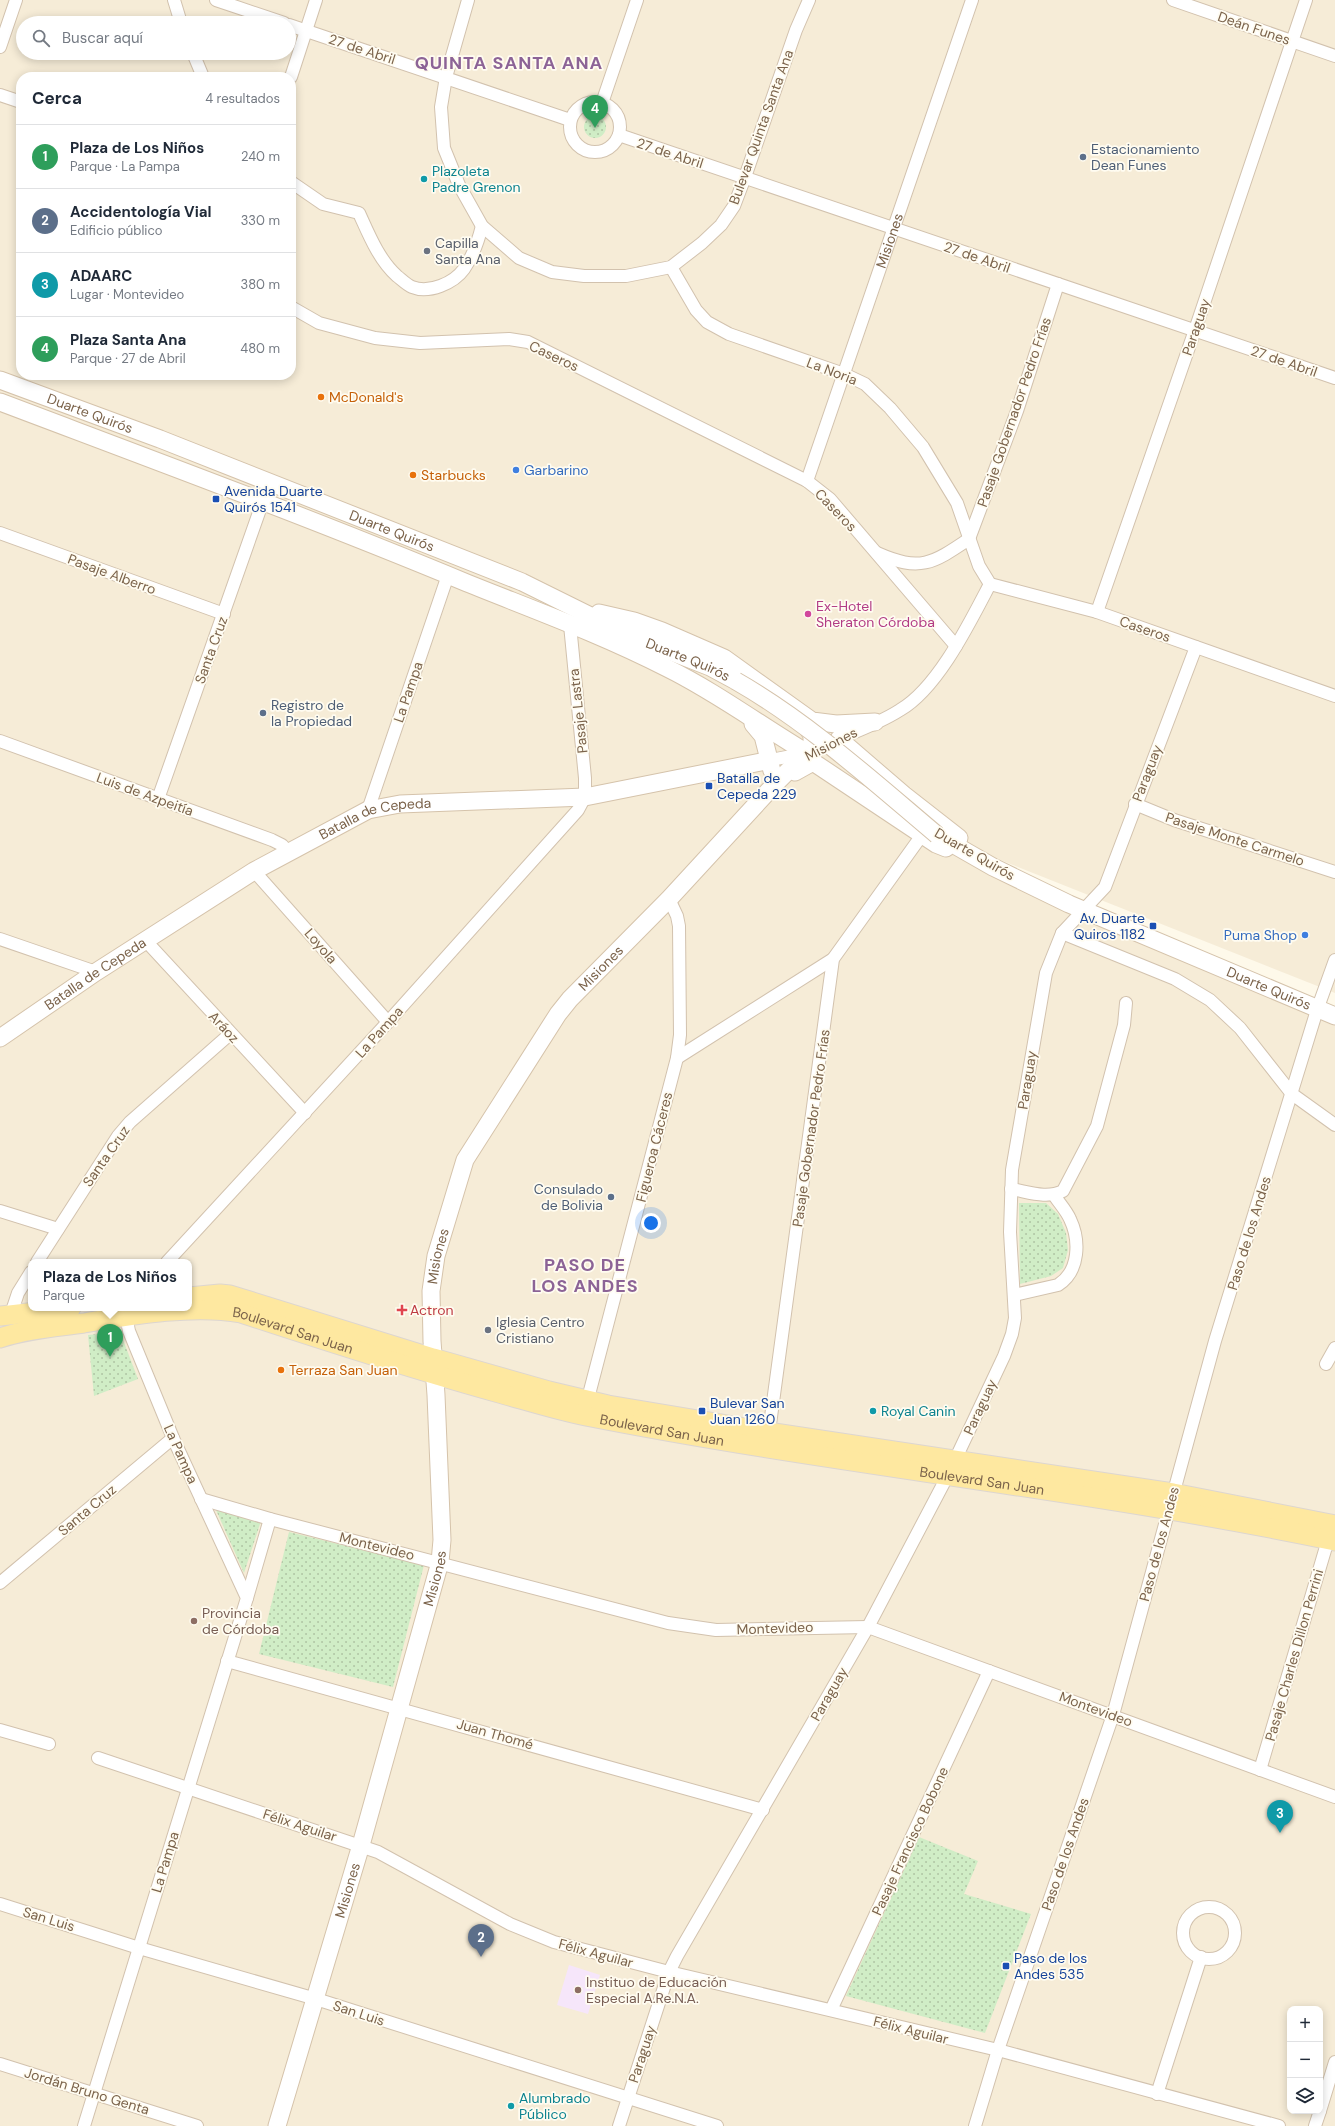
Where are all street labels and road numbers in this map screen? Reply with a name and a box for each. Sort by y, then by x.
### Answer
street label: Deán Funes [1215,7,1293,49]
street label: 27 de Abril [326,30,398,68]
street label: Bulevar Quinta Santa Ana [725,47,797,207]
street label: 27 de Abril [634,134,706,172]
street label: Misiones [872,211,907,271]
street label: 27 de Abril [941,237,1013,277]
street label: Paraguay [1178,296,1214,358]
street label: Pasaje Gobernador Pedro Frías [973,315,1055,509]
street label: Caseros [526,337,582,375]
street label: 27 de Abril [1248,341,1320,381]
street label: La Noria [804,353,860,389]
street label: Duarte Quirós [45,389,135,437]
street label: Caseros [811,485,861,535]
street label: Duarte Quirós [347,506,437,556]
street label: Pasaje Alberro [65,550,159,598]
street label: Caseros [1117,612,1173,646]
street label: Santa Cruz [191,614,231,686]
street label: Duarte Quirós [643,634,733,685]
street label: La Pampa [389,659,427,725]
street label: Pasaje Lastra [565,668,591,754]
street label: Misiones [802,723,860,765]
street label: Paraguay [1128,742,1166,804]
street label: Luis de Azpeitía [94,768,196,820]
street label: Batalla de Cepeda [316,794,432,844]
street label: Pasaje Monte Carmelo [1163,808,1307,870]
street label: Duarte Quirós [932,824,1018,884]
street label: Loyola [301,925,341,967]
street label: Batalla de Cepeda [41,933,149,1014]
street label: Misiones [574,941,627,995]
street label: Duarte Quirós [1224,962,1314,1014]
street label: La Pampa [351,1003,407,1061]
street label: Aráoz [205,1007,243,1047]
street label: Pasaje Gobernador Pedro Frías [788,1028,834,1228]
street label: Paraguay [1013,1049,1041,1111]
street label: Figueroa Cáceres [632,1090,676,1204]
street label: Santa Cruz [78,1122,134,1190]
street label: Paso de los Andes [1223,1174,1275,1292]
street label: Misiones [423,1226,453,1285]
street label: Boulevard San Juan [231,1303,355,1358]
street label: Paraguay [959,1376,1001,1438]
street label: Boulevard San Juan [598,1410,726,1450]
street label: La Pampa [160,1422,202,1486]
street label: Boulevard San Juan [918,1462,1046,1499]
street label: Santa Cruz [54,1481,120,1539]
street label: Paso de los Andes [1135,1485,1183,1603]
street label: Montevideo [338,1528,416,1564]
street label: Misiones [419,1550,450,1608]
street label: Pasaje Charles Dillon Perrini [1261,1567,1327,1743]
street label: Montevideo [736,1618,814,1638]
street label: Paraguay [806,1664,852,1724]
street label: Montevideo [1057,1687,1135,1731]
street label: Juan Thomé [455,1714,536,1754]
street label: Pasaje Francisco Bobone [868,1764,952,1918]
street label: Paso de los Andes [1037,1795,1093,1913]
street label: Félix Aguilar [261,1805,339,1845]
street label: La Pampa [147,1829,183,1895]
street label: Misiones [331,1860,364,1920]
street label: San Luis [21,1903,77,1935]
street label: Félix Aguilar [557,1934,635,1972]
street label: San Luis [331,1996,387,2030]
street label: Félix Aguilar [872,2012,950,2048]
street label: Paraguay [624,2023,660,2085]
street label: Jordán Bruno Genta [22,2063,152,2119]

